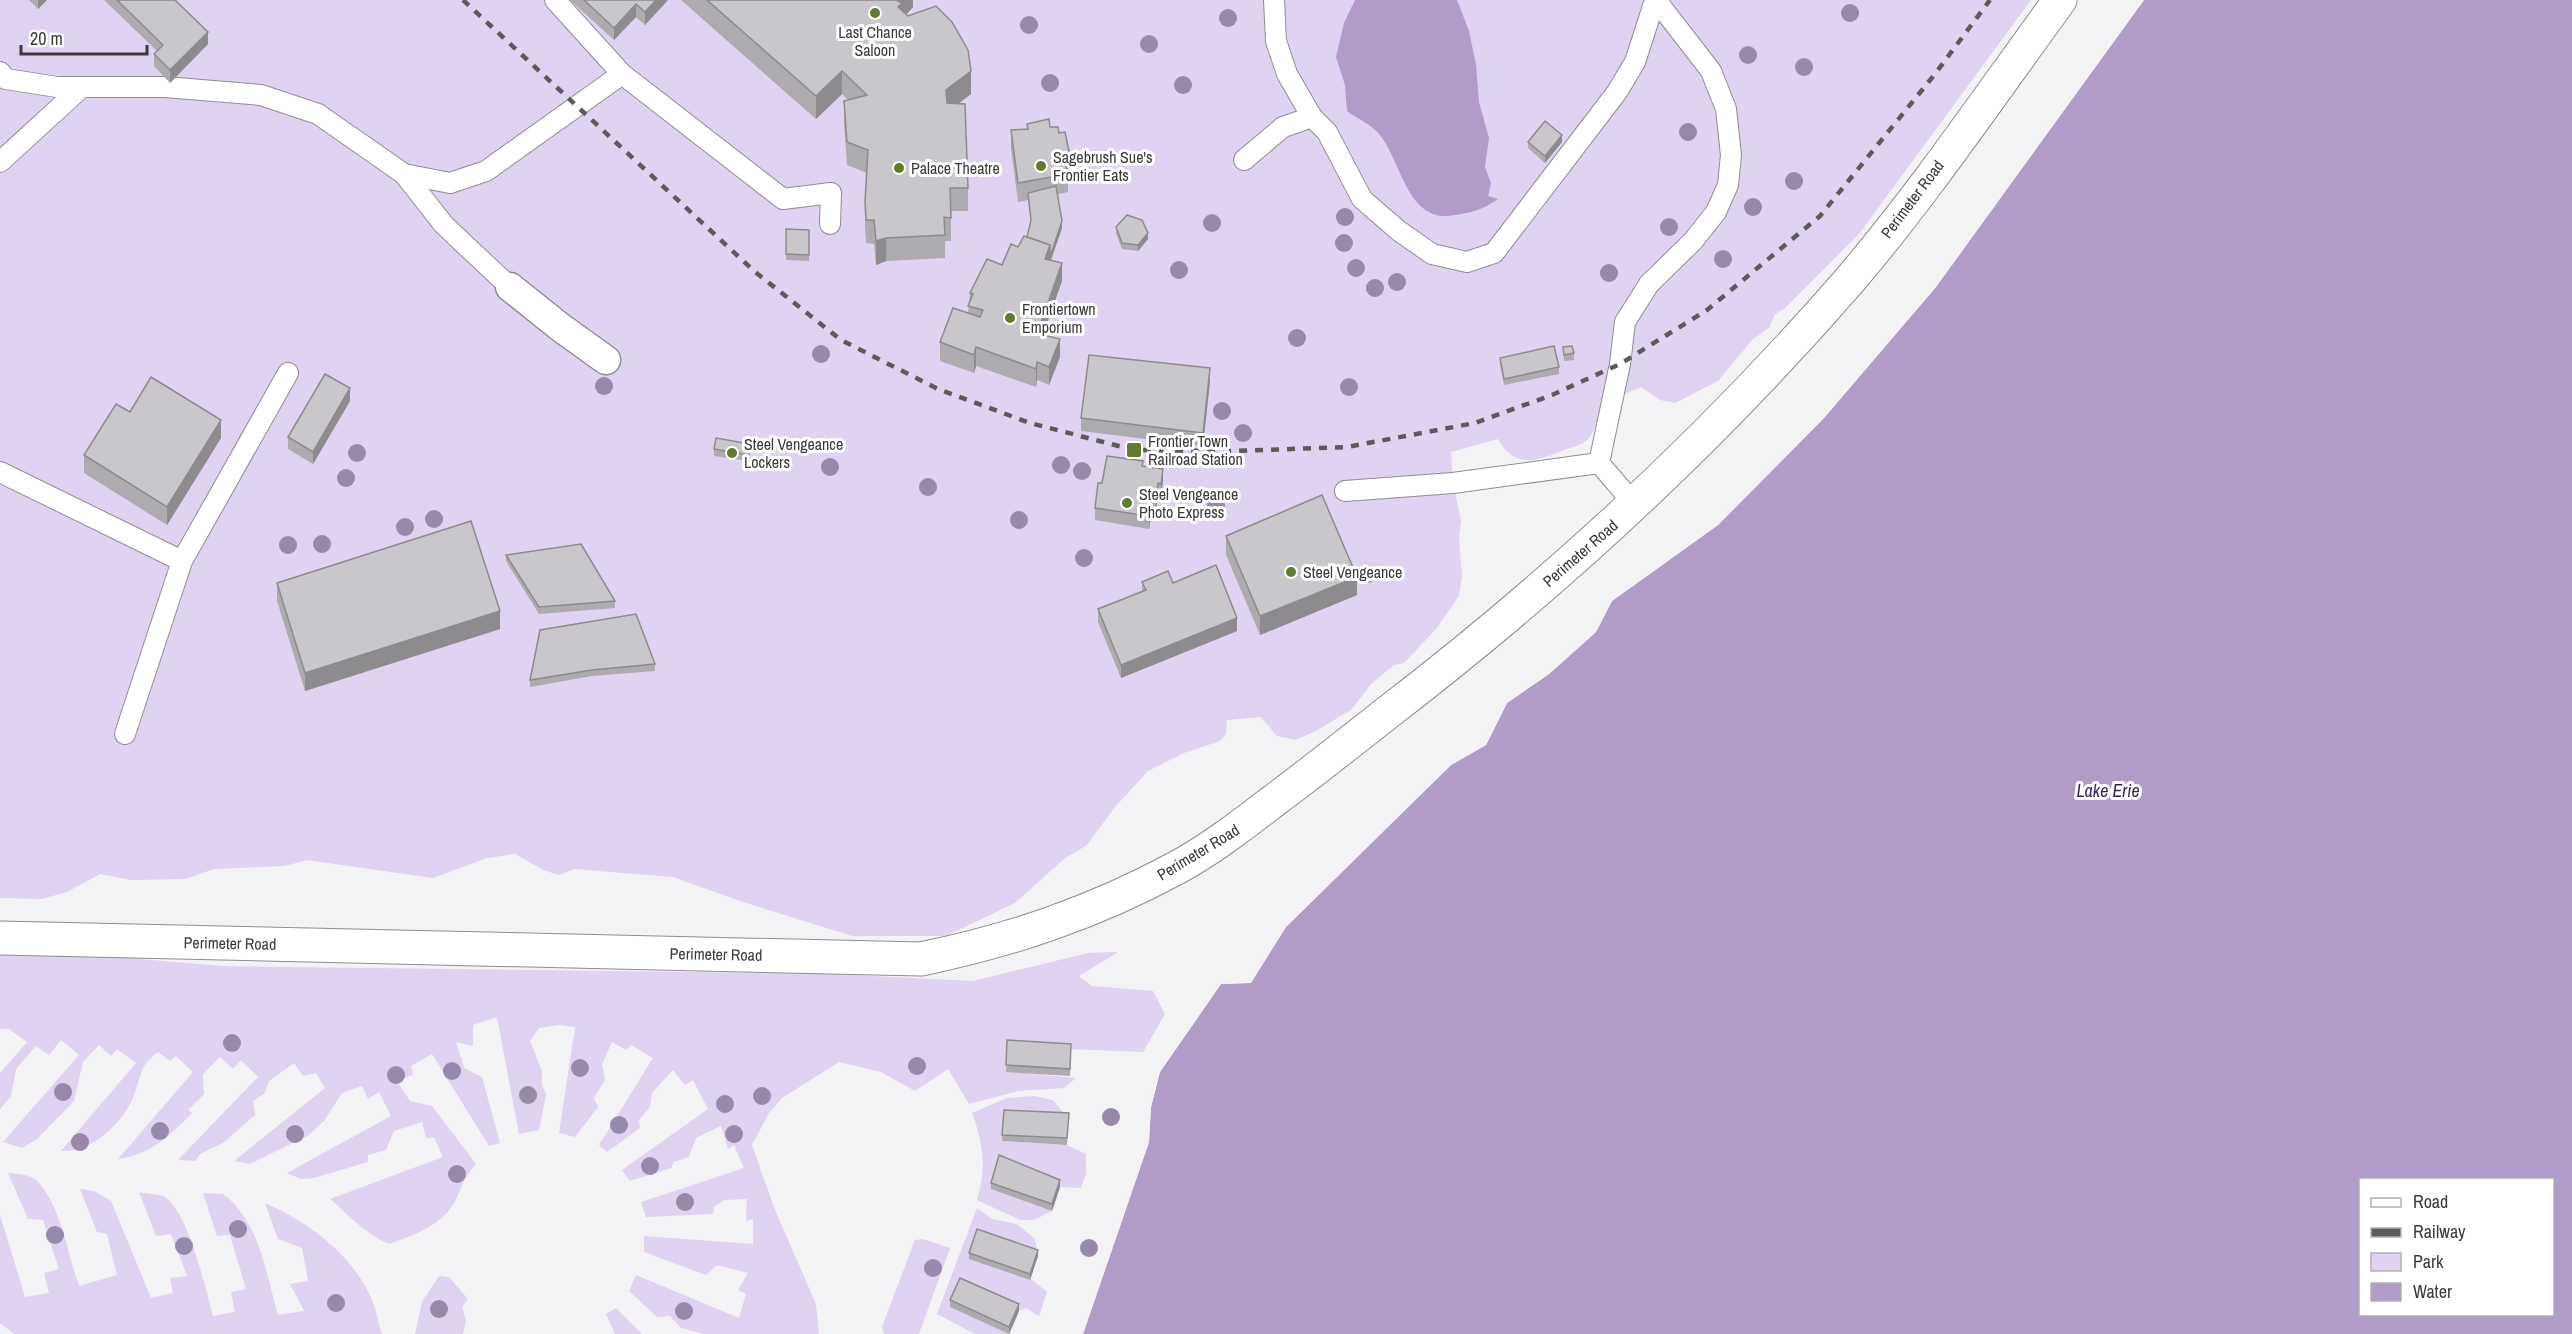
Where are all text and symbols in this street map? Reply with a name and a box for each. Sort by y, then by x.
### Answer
marker: Last Chance Saloon [868,6,882,20]
scale bar [21,18,147,56]
place label: Last Chance Saloon [838,21,912,61]
text: 20 m [30,26,63,51]
place label: Sagebrush Sue's Frontier Eats [1053,146,1153,186]
street label: Perimeter Road [1875,155,1949,243]
place label: Palace Theatre [911,157,1000,179]
marker: Sagebrush Sue's Frontier Eats [1034,159,1048,173]
marker: Palace Theatre [892,161,906,175]
place label: Frontiertown Emporium [1022,298,1096,338]
marker: Frontiertown Emporium [1003,311,1017,325]
place label: Frontier Town Railroad Station [1148,430,1243,470]
place label: Steel Vengeance Lockers [744,433,843,473]
marker: Frontier Town Railroad Station [1125,441,1143,459]
marker: Steel Vengeance Lockers [725,446,739,460]
place label: Steel Vengeance Photo Express [1139,483,1238,523]
marker: Steel Vengeance Photo Express [1120,496,1134,510]
street label: Perimeter Road [1538,514,1622,592]
place label: Steel Vengeance [1303,561,1402,583]
marker: Steel Vengeance [1284,565,1298,579]
water label: Lake Erie [2076,778,2140,803]
street label: Perimeter Road [1153,819,1243,885]
street label: Perimeter Road [184,931,276,955]
street label: Perimeter Road [670,942,762,966]
legend [2359,1178,2554,1316]
text: Road [2413,1189,2448,1214]
text: Railway [2413,1219,2466,1244]
text: Park [2413,1249,2444,1274]
text: Water [2413,1279,2452,1304]

